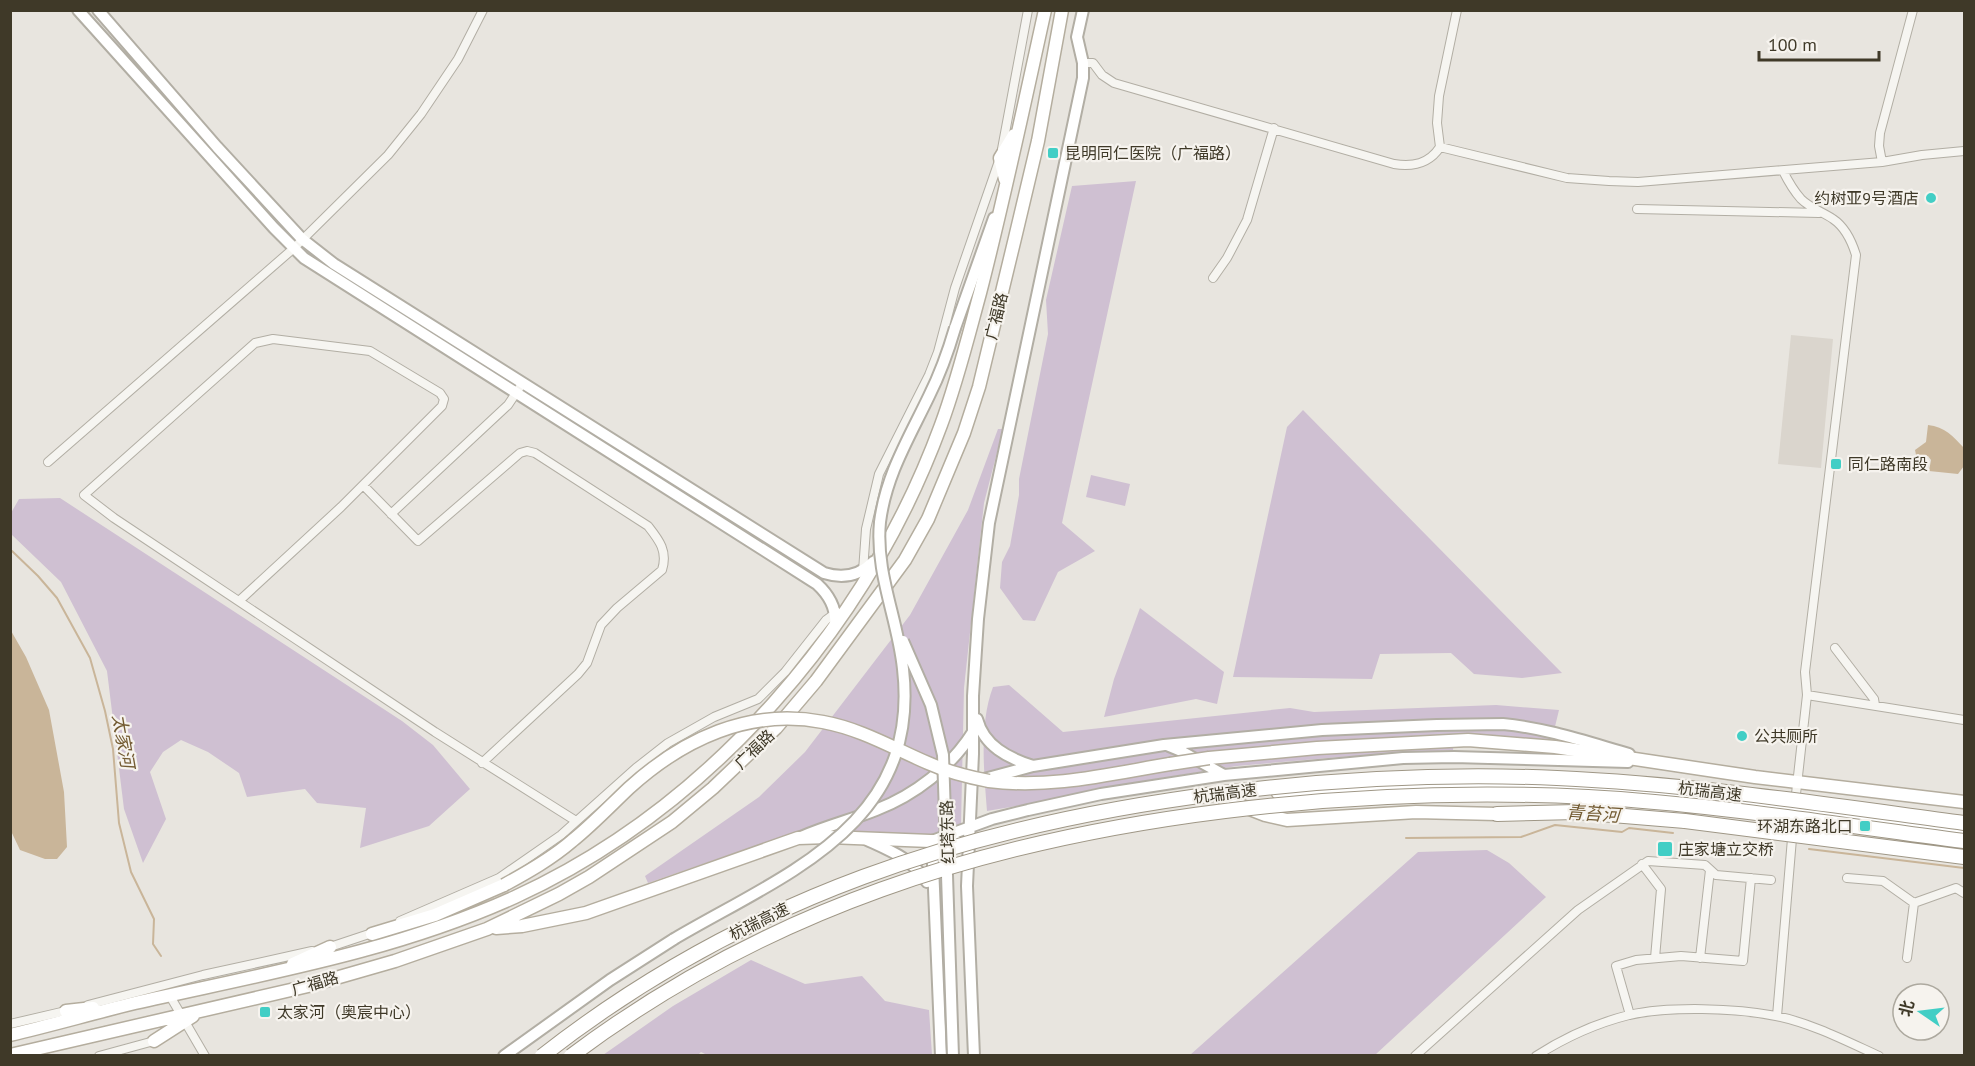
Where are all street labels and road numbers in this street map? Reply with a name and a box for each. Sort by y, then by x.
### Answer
street label: 广福路 [980,290,1012,342]
street label: 广福路 [730,725,778,773]
street label: 杭瑞高速 [1677,777,1743,805]
street label: 杭瑞高速 [1192,779,1258,807]
street label: 红塔东路 [936,800,958,864]
street label: 杭瑞高速 [726,898,792,944]
street label: 广福路 [289,967,341,999]

